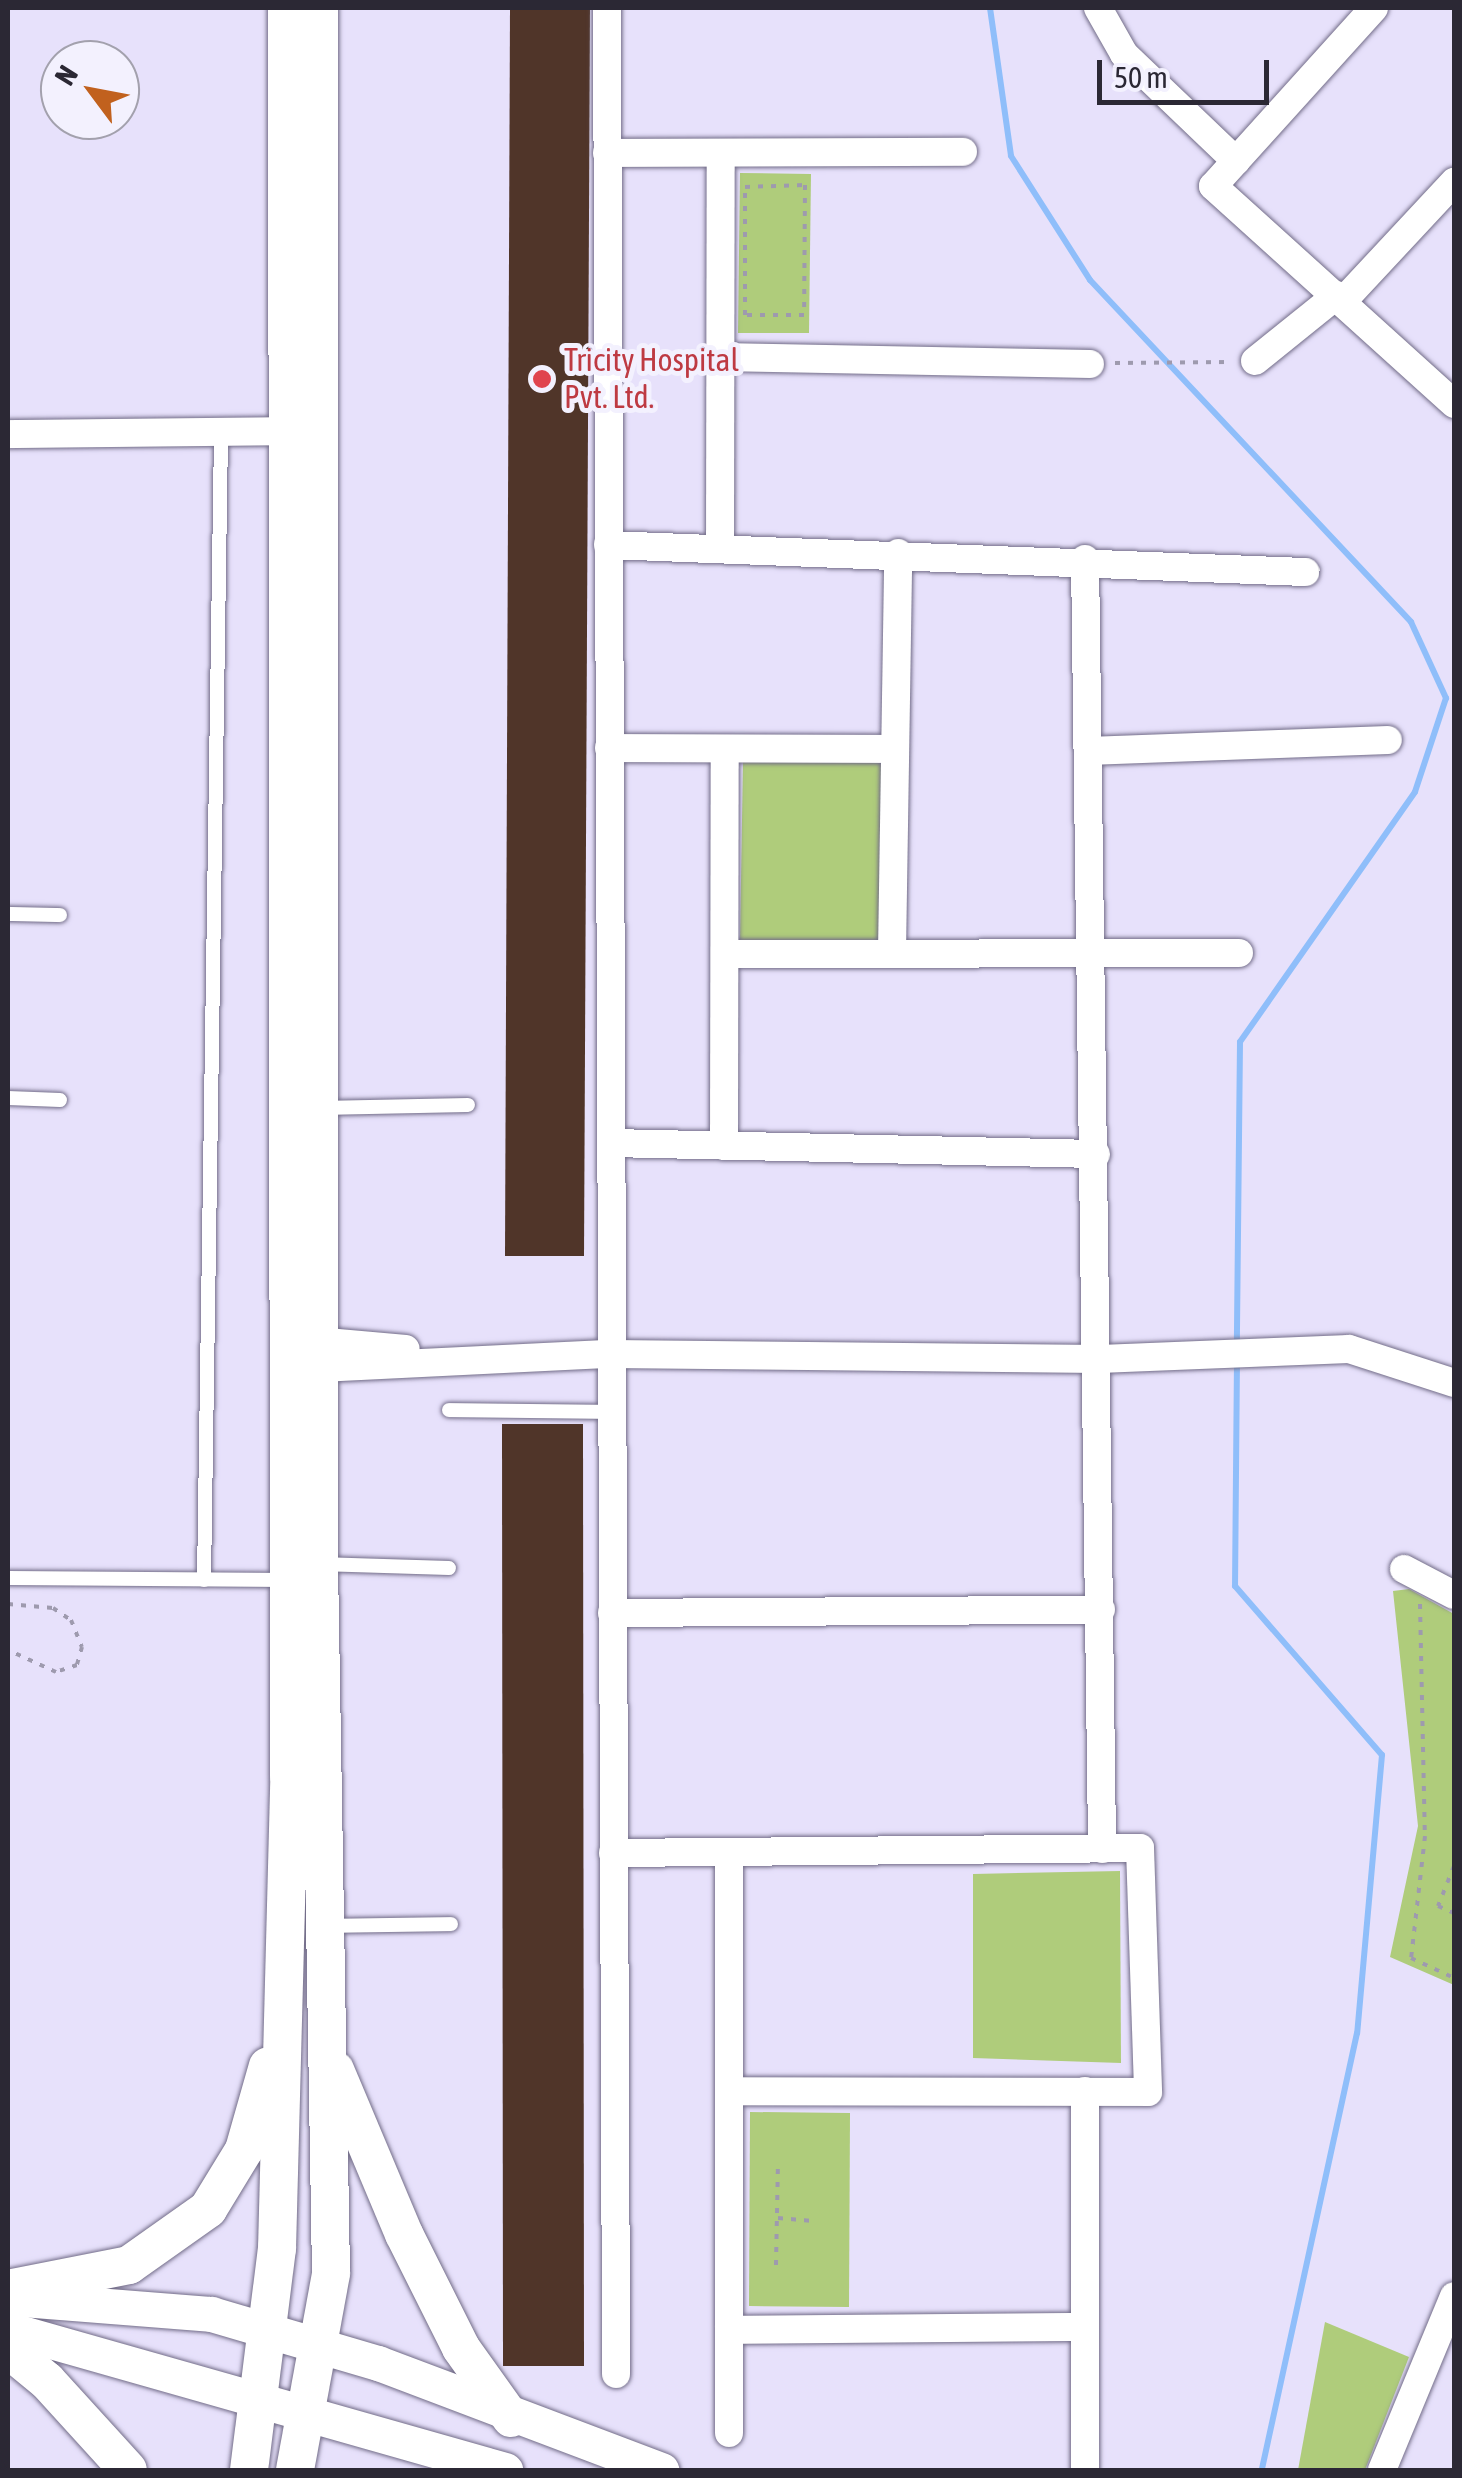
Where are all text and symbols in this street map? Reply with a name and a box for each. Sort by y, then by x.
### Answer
north arrow [40,40,140,140]
scale bar [1102,40,1274,102]
text: N [48,60,84,91]
text: 50 m [1114,60,1168,94]
place label: Tricity Hospital Pvt. Ltd. [564,342,739,417]
marker: Tricity Hospital Pvt. Ltd. [529,366,555,392]

